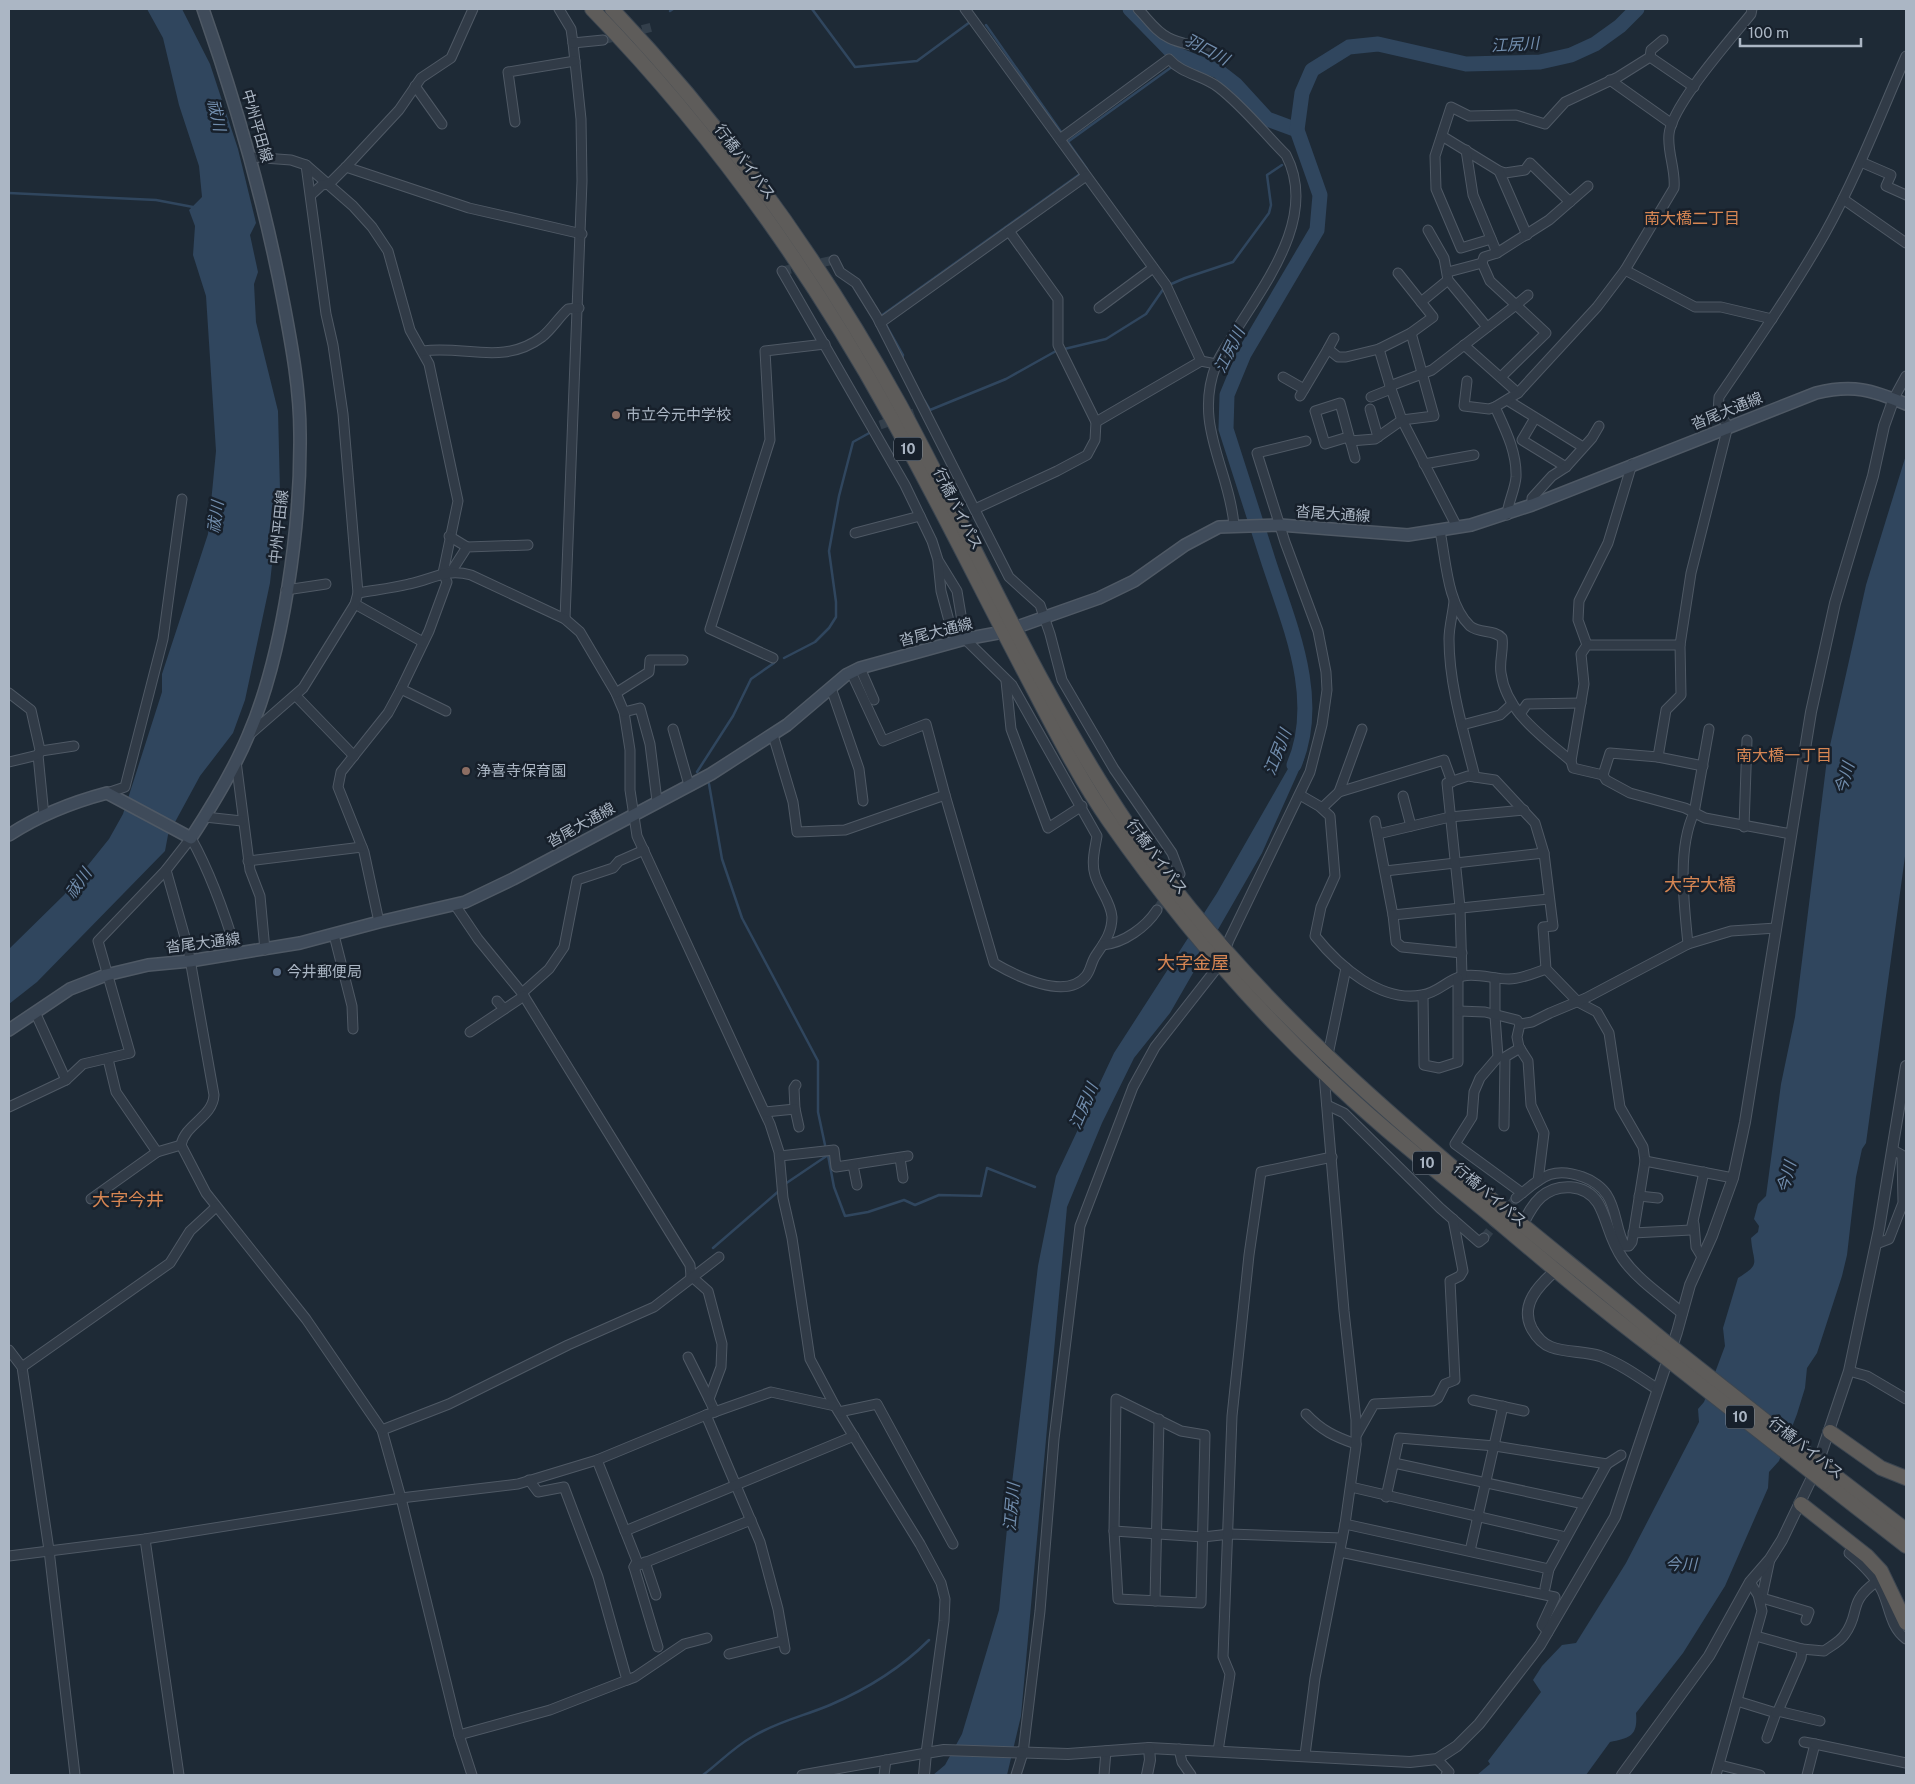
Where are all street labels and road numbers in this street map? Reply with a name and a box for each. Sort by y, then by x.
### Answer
street label: 中州平田線 [239,87,276,164]
street label: 行橋バイパス [712,121,779,203]
street label: 沓尾大通線 [1689,389,1765,432]
road number: 10 [894,438,922,460]
street label: 行橋バイパス [931,465,986,553]
street label: 中州平田線 [266,489,291,565]
street label: 沓尾大通線 [1295,502,1371,525]
street label: 沓尾大通線 [897,614,974,649]
street label: 沓尾大通線 [544,799,618,850]
street label: 行橋バイパス [1124,816,1191,898]
street label: 沓尾大通線 [165,929,241,956]
road number: 10 [1413,1152,1441,1174]
street label: 行橋バイパス [1450,1159,1530,1230]
road number: 10 [1726,1405,1754,1428]
street label: 行橋バイパス [1766,1413,1847,1482]

